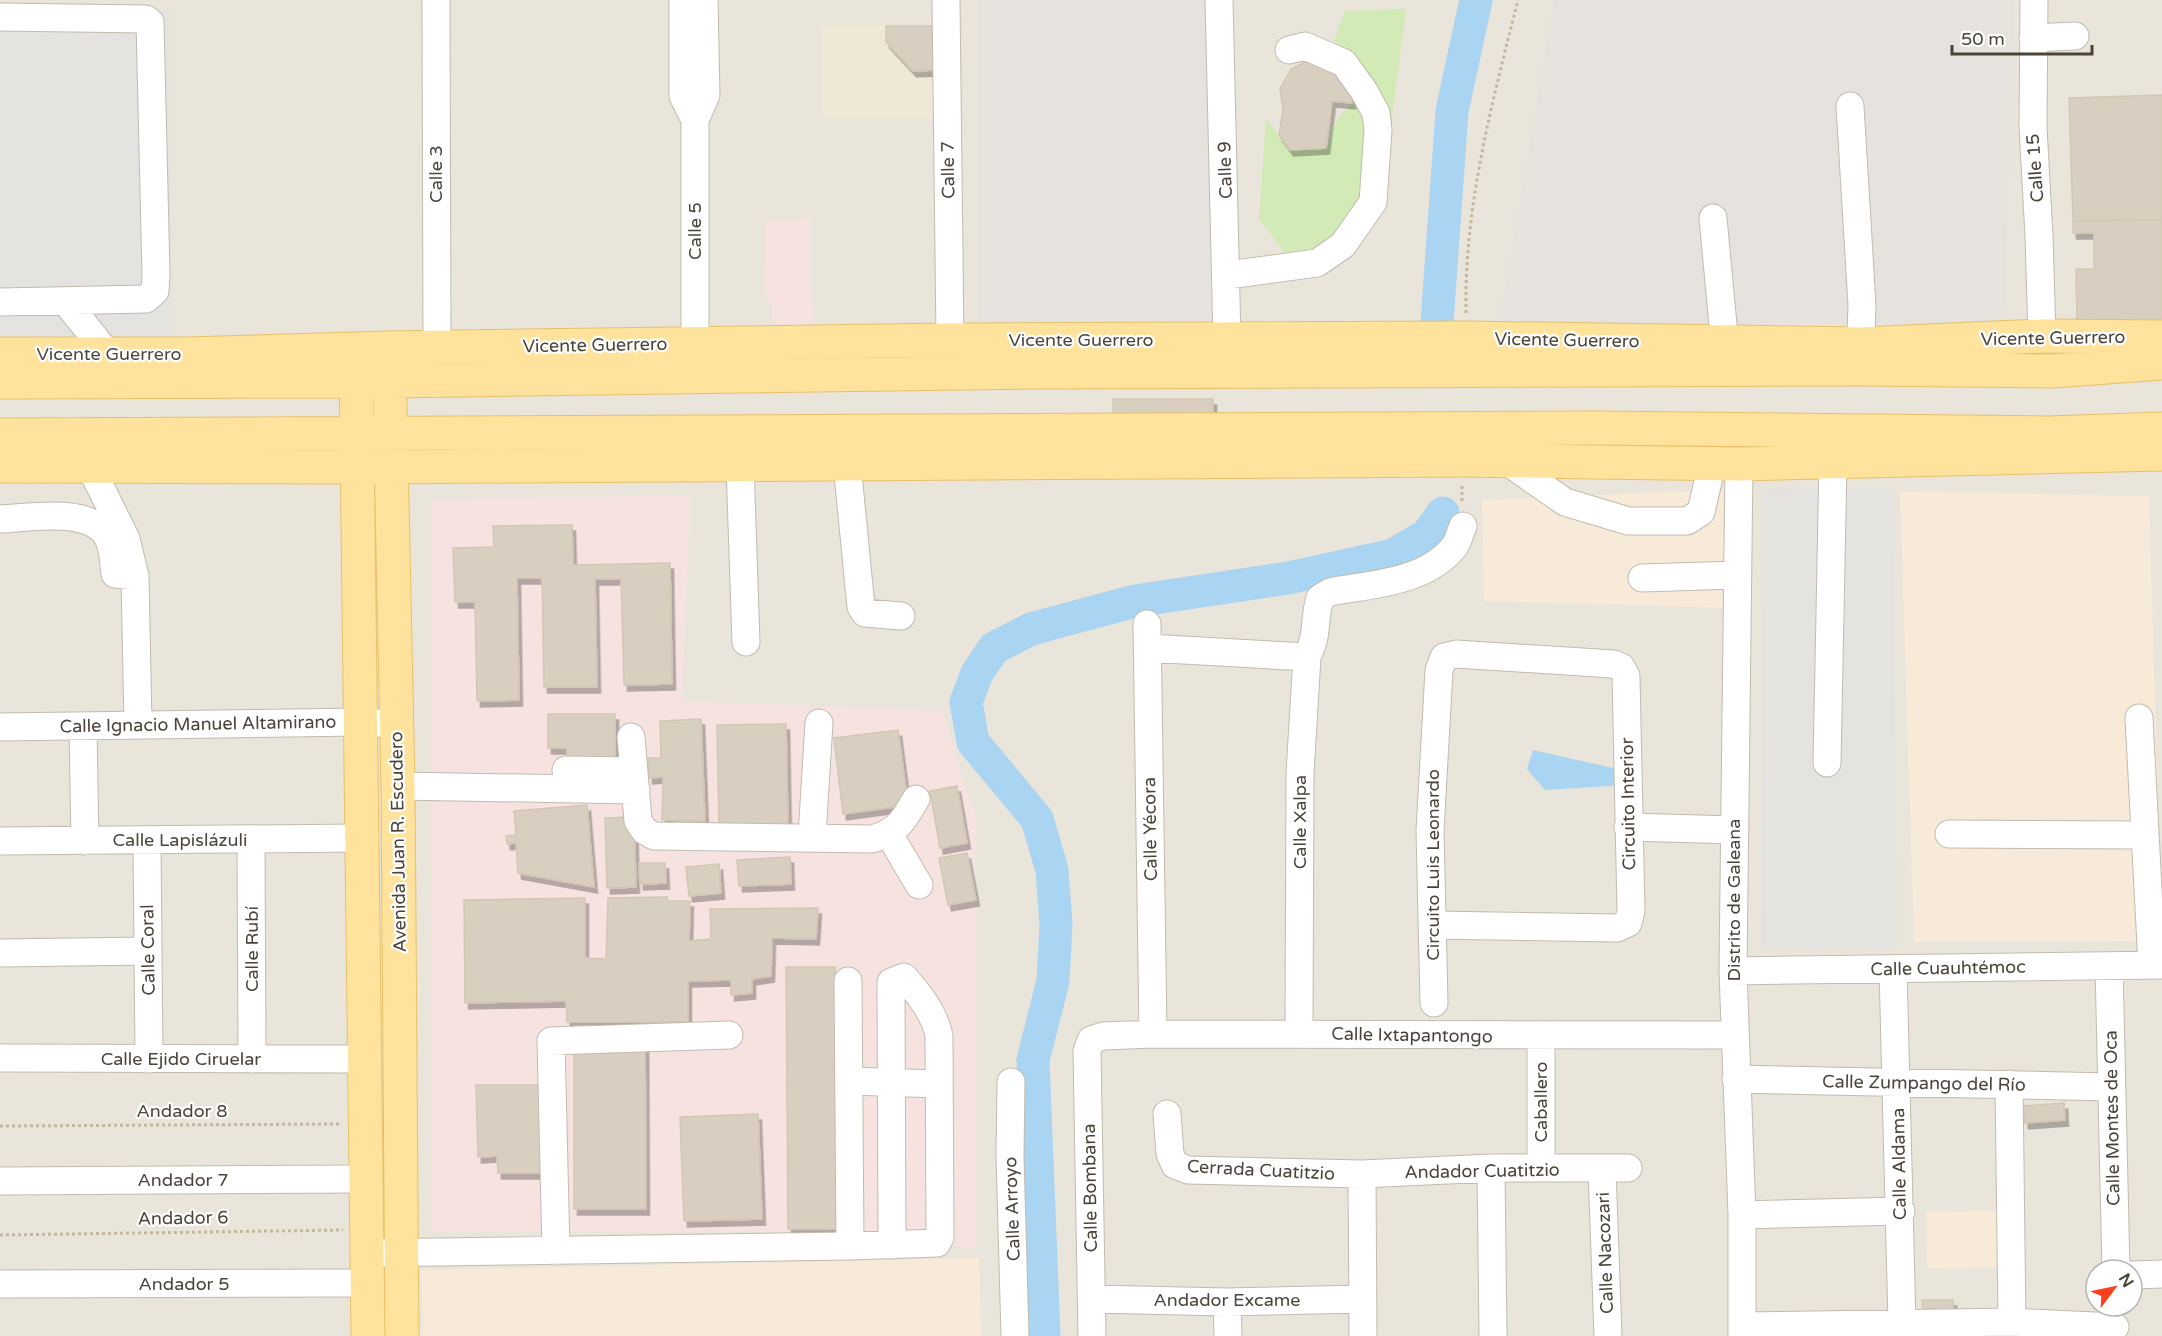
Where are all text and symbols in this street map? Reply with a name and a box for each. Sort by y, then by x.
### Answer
scale bar [1952,18,2092,56]
text: 50 m [1961,28,2005,50]
street label: Calle 15 [2022,133,2048,203]
street label: Calle 7 [936,141,960,199]
street label: Calle 9 [1213,141,1237,199]
street label: Calle 3 [425,145,447,203]
street label: Calle 5 [684,202,706,260]
street label: Vicente Guerrero [1980,326,2126,350]
street label: Vicente Guerrero [1494,328,1640,352]
street label: Vicente Guerrero [1009,329,1154,351]
street label: Vicente Guerrero [522,333,668,357]
street label: Vicente Guerrero [37,343,182,365]
street label: Calle Ignacio Manuel Altamirano [59,711,337,737]
street label: Avenida Juan R. Escudero [385,731,411,953]
street label: Circuito Interior [1616,737,1640,871]
street label: Circuito Luis Leonardo [1422,769,1444,961]
street label: Calle Xalpa [1289,775,1311,869]
street label: Calle Yécora [1138,777,1162,881]
street label: Distrito de Galeana [1723,819,1745,981]
street label: Calle Lapislázuli [113,829,247,851]
street label: Calle Coral [136,904,160,996]
street label: Calle Rubí [241,905,263,992]
street label: Calle Cuauhtémoc [1870,956,2026,980]
street label: Calle Ixtapantongo [1331,1023,1493,1047]
street label: Calle Montes de Oca [2099,1030,2125,1206]
street label: Calle Ejido Ciruelar [101,1048,261,1070]
street label: Caballero [1530,1062,1552,1142]
street label: Calle Zumpango del Río [1822,1070,2026,1096]
street label: Andador 8 [137,1100,227,1122]
street label: Calle Aldama [1887,1108,1911,1220]
street label: Calle Bombana [1078,1123,1102,1253]
street label: Cerrada Cuatitzio [1186,1155,1336,1185]
street label: Calle Arroyo [999,1156,1025,1262]
street label: Andador Cuatitzio [1404,1159,1560,1183]
street label: Andador 7 [138,1169,228,1191]
street label: Calle Nacozari [1592,1192,1618,1314]
street label: Andador 6 [137,1206,229,1230]
north arrow [2084,1258,2144,1318]
text: N [2114,1270,2138,1291]
street label: Andador 5 [139,1273,229,1295]
street label: Andador Excame [1153,1289,1301,1311]

